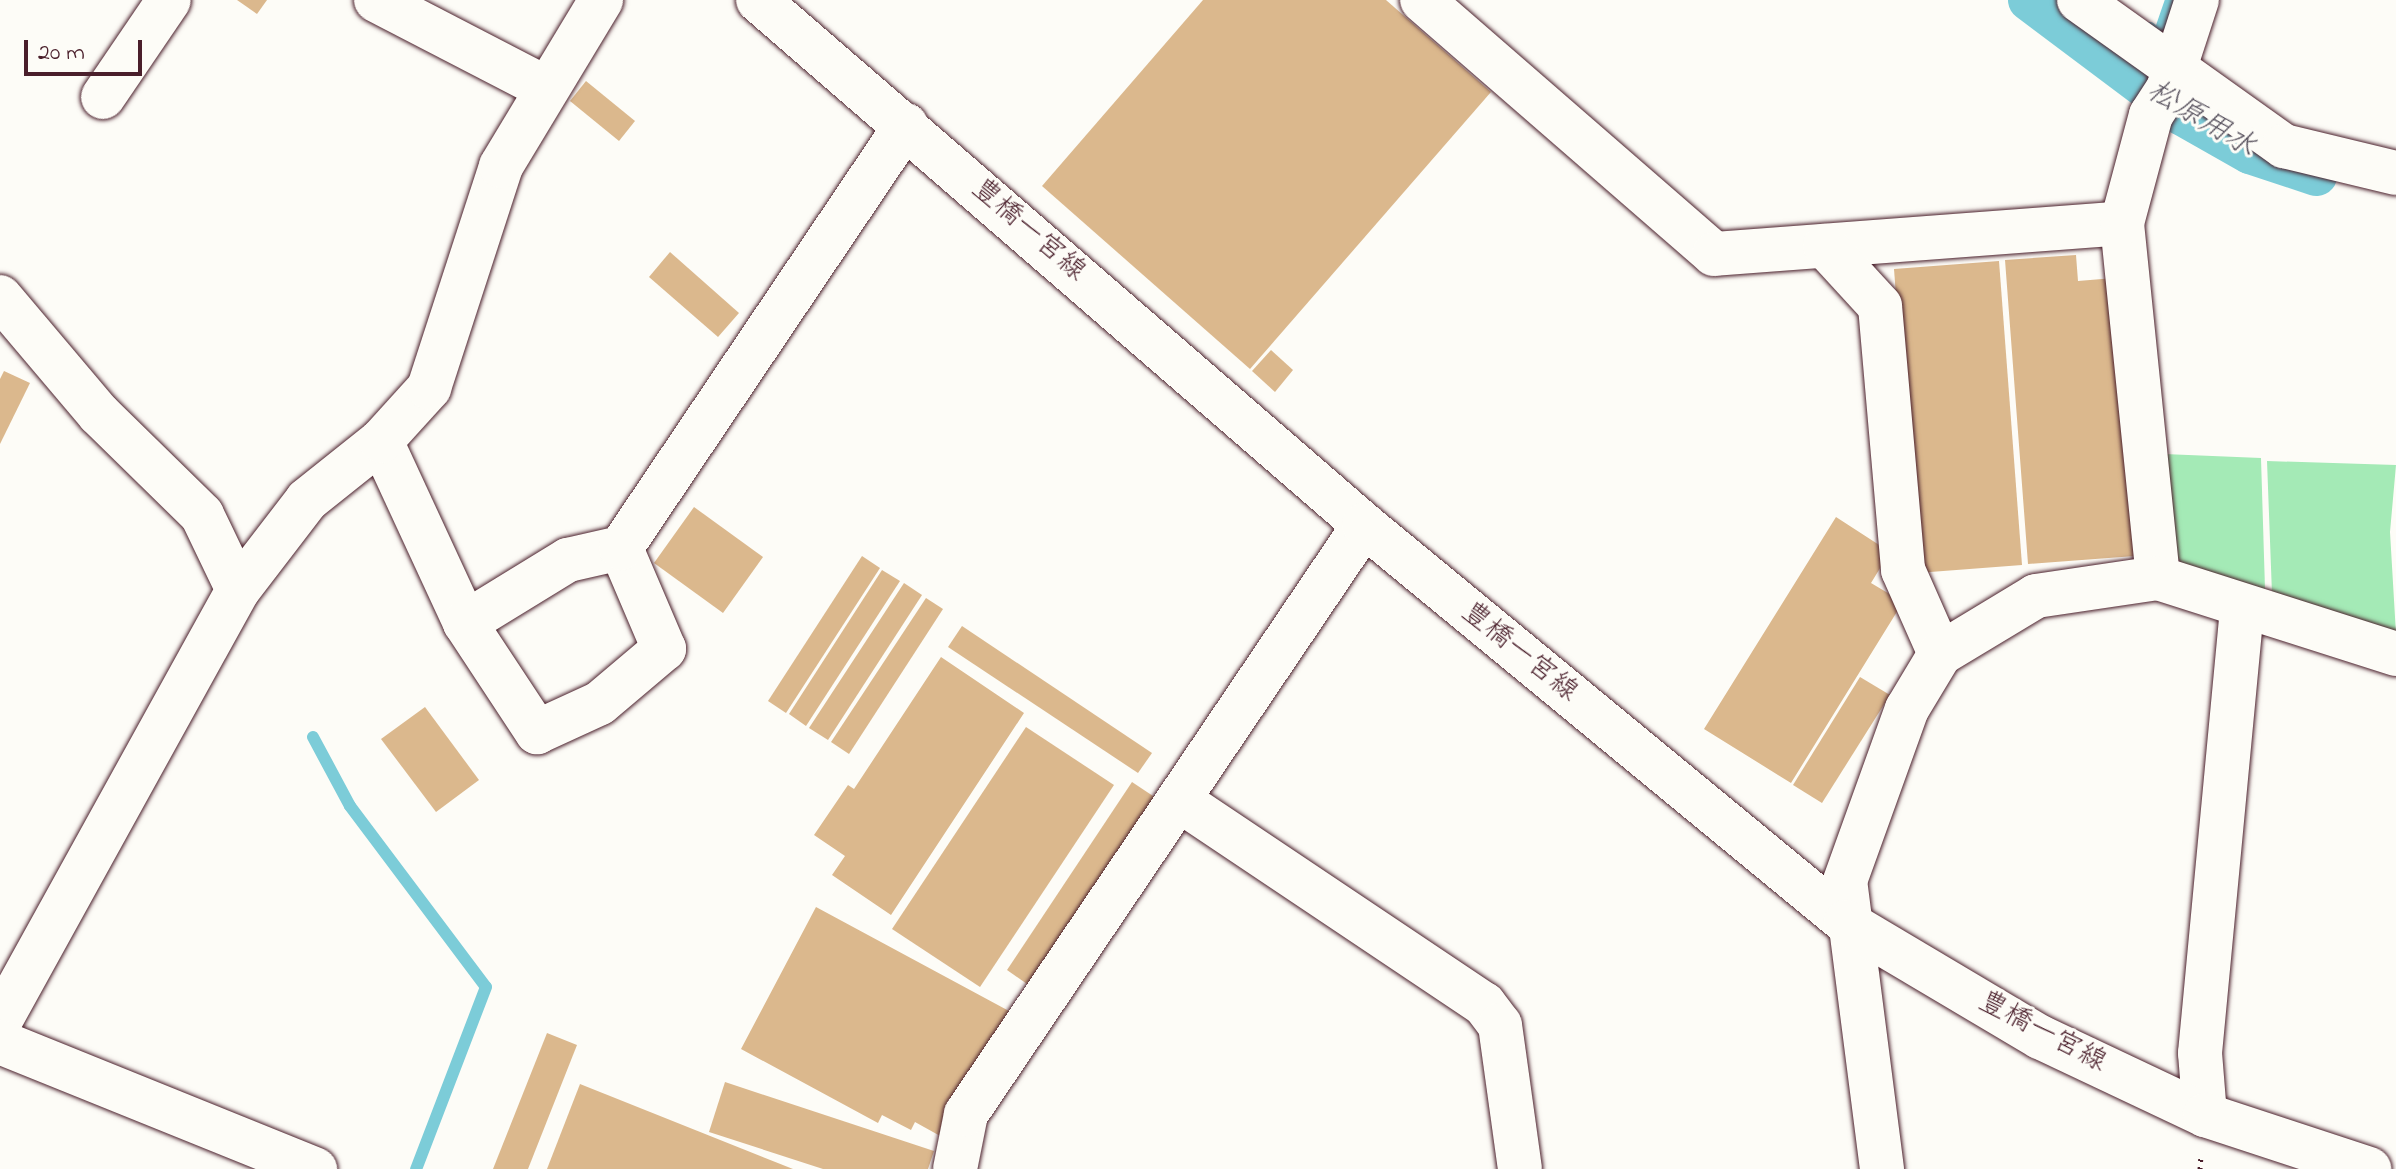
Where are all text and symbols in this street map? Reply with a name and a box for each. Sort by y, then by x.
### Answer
scale bar [28,24,146,74]
text: 20 m [38,36,85,71]
water label: 松原用水 [2140,74,2262,166]
street label: 豊橋一宮線 [964,172,1092,290]
street label: 豊橋一宮線 [1454,596,1584,710]
street label: 豊橋一宮線 [1972,985,2112,1081]

